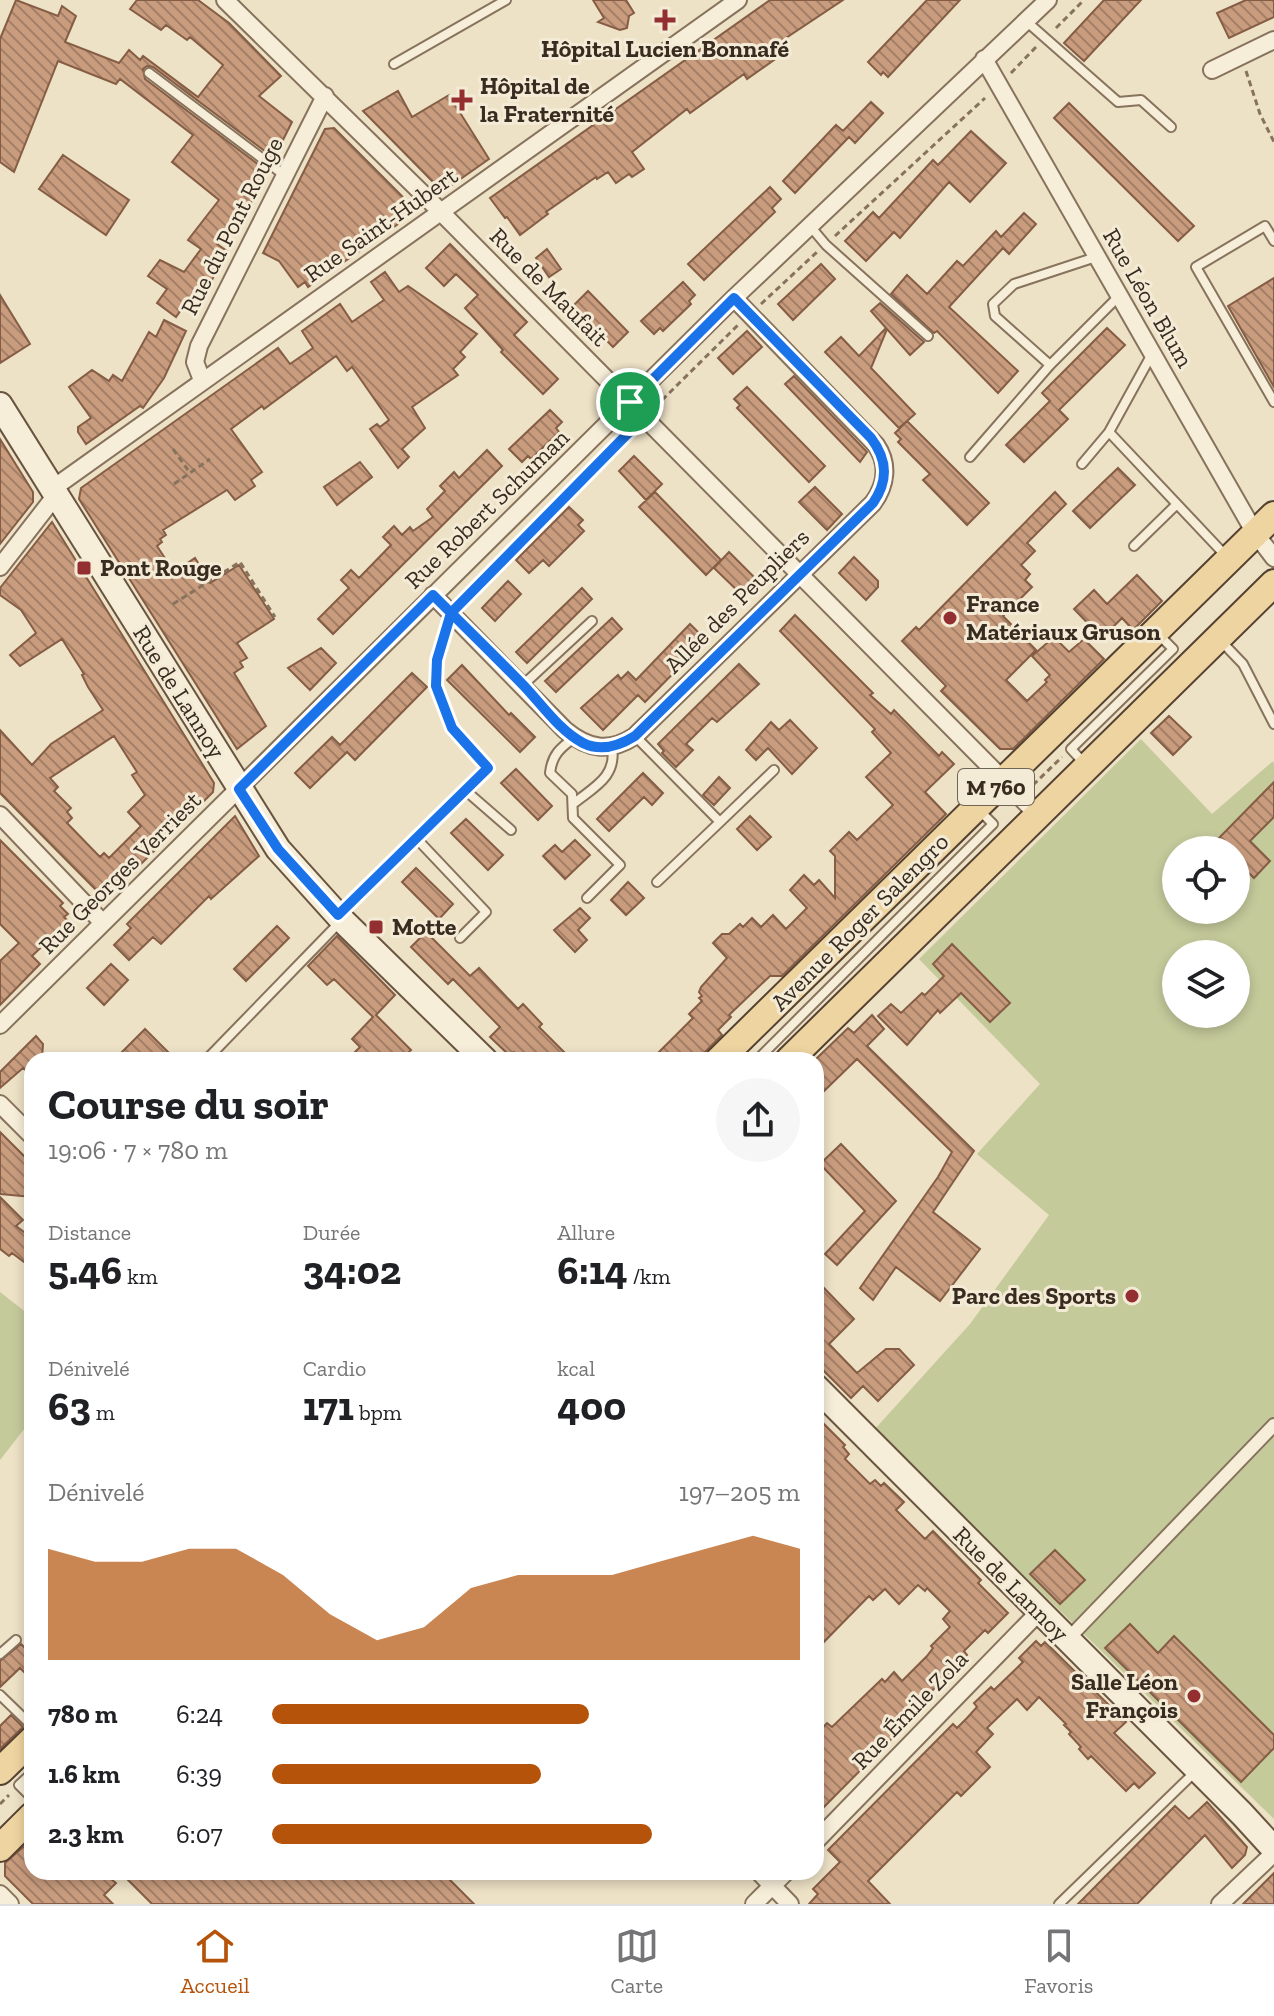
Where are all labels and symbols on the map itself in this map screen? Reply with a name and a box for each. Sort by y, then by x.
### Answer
marker: Hôpital Lucien Bonnafé [654,9,676,31]
place label: Hôpital Lucien Bonnafé [541,34,789,63]
place label: Hôpital de la Fraternité [480,71,614,128]
marker: Hôpital de la Fraternité [451,89,473,111]
street label: Rue du Pont Rouge [174,132,289,319]
street label: Rue Saint-Hubert [298,161,463,288]
street label: Rue de Maufait [484,221,615,352]
street label: Rue Léon Blum [1097,223,1200,373]
pin [596,368,664,436]
street label: Rue Robert Schuman [398,423,575,595]
street label: Allée des Peupliers [658,522,815,679]
place label: Pont Rouge [100,553,222,582]
marker: Pont Rouge [75,559,93,577]
place label: France Matériaux Gruson [966,589,1161,646]
marker: France Matériaux Gruson [941,609,959,627]
street label: Rue de Lannoy [127,620,232,764]
road number: M 760 [958,769,1034,805]
street label: Rue Georges Verriest [32,785,207,960]
street label: Avenue Roger Salengro [765,827,954,1016]
place label: Motte [392,912,457,941]
marker: Motte [367,918,385,936]
place label: Parc des Sports [952,1281,1116,1310]
marker: Parc des Sports [1123,1287,1141,1305]
street label: Rue de Lannoy [948,1520,1076,1648]
street label: Rue Émile Zola [846,1644,974,1775]
place label: Salle Léon François [1071,1667,1178,1724]
marker: Salle Léon François [1185,1687,1203,1705]

